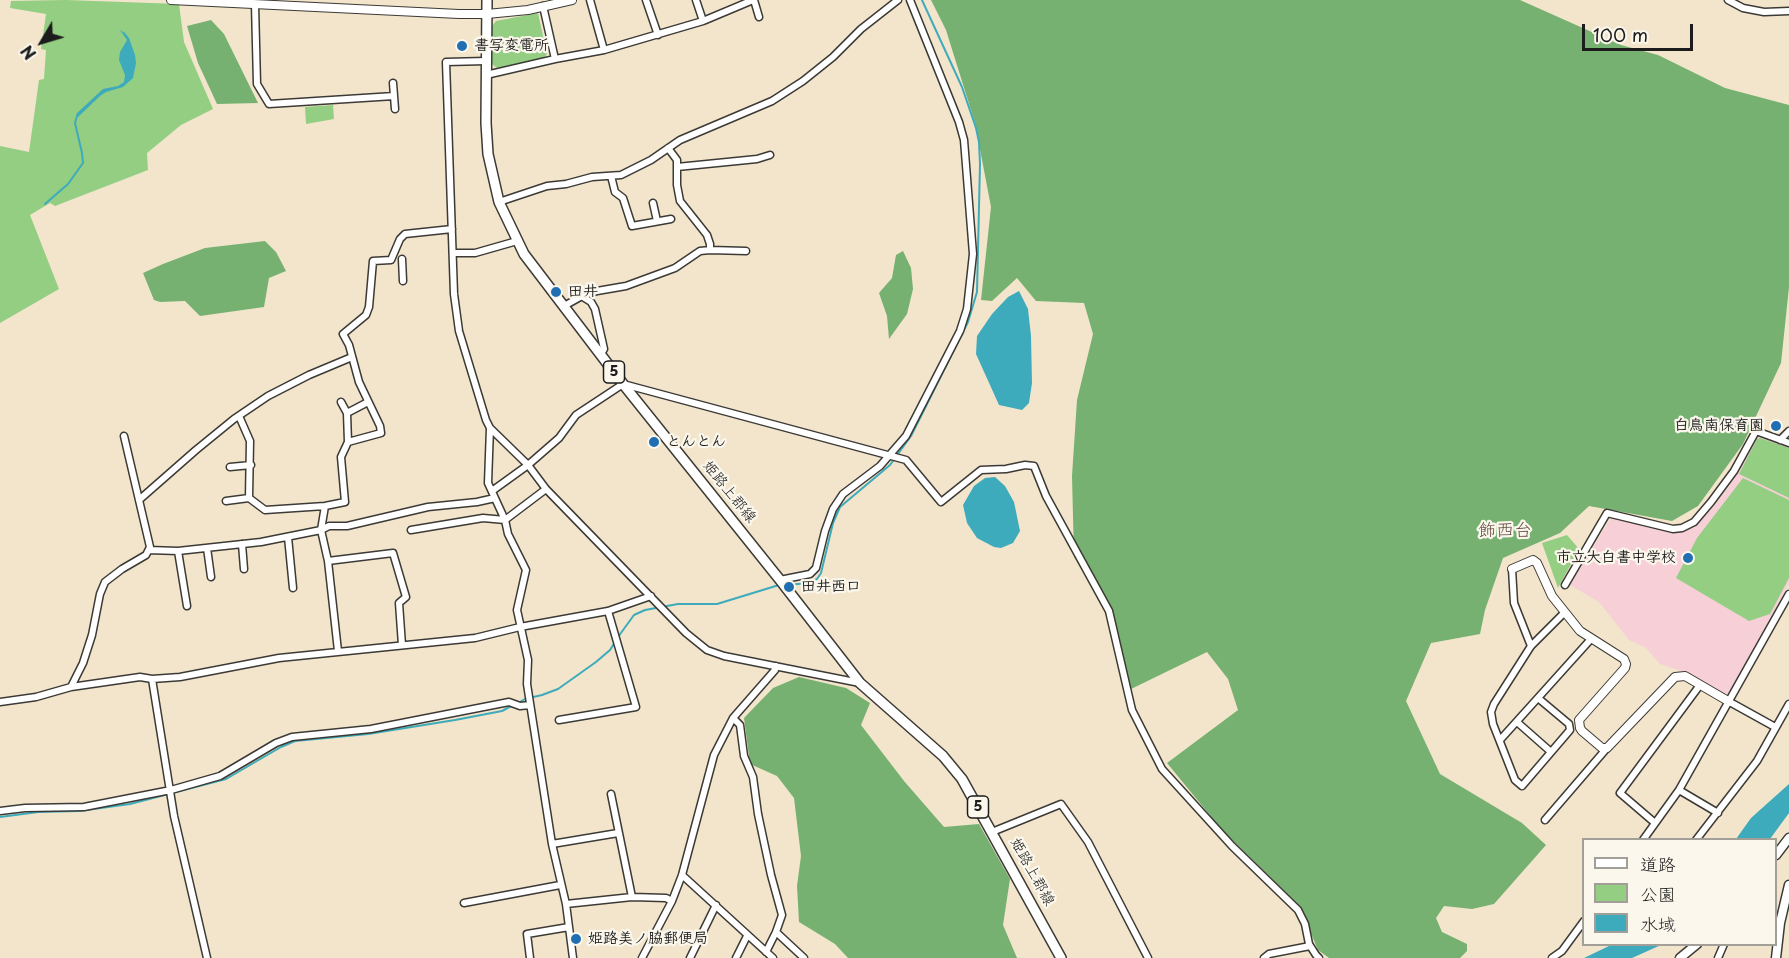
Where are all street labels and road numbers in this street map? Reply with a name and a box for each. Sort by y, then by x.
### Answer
road number: 5 [604,361,624,383]
street label: 姫路上郡線 [698,457,760,527]
road number: 5 [968,796,988,818]
street label: 姫路上郡線 [1006,835,1058,909]

